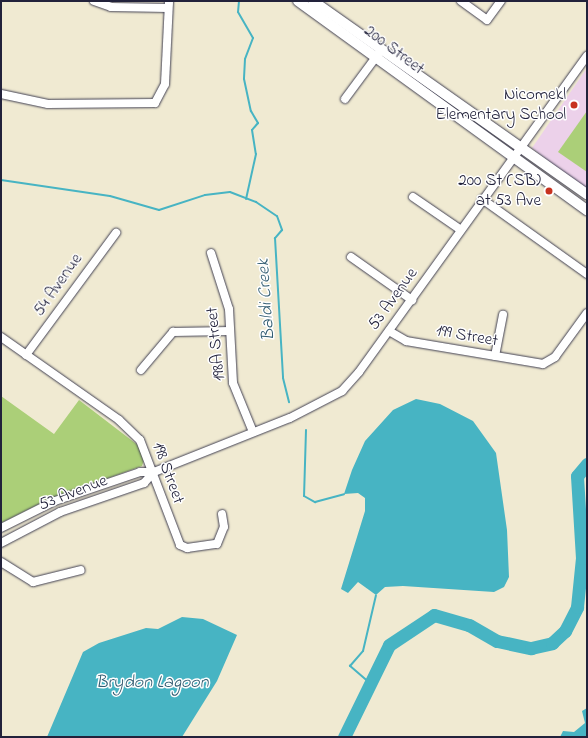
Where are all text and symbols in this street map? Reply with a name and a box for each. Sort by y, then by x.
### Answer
street label: 200 Street [360,21,428,79]
place label: Nicomekl Elementary School [436,85,566,125]
marker: Nicomekl Elementary School [569,100,579,110]
place label: 200 St (SB) at 53 Ave [458,171,541,211]
marker: 200 St (SB) at 53 Ave [544,186,554,196]
street label: 54 Avenue [29,250,87,320]
water label: Baldi Creek [253,258,281,342]
street label: 53 Avenue [364,264,422,334]
street label: 198A Street [202,306,230,382]
street label: 199 Street [434,321,500,351]
street label: 198 Street [147,439,189,507]
street label: 53 Avenue [36,471,110,515]
water label: Brydon Lagoon [95,672,209,694]

